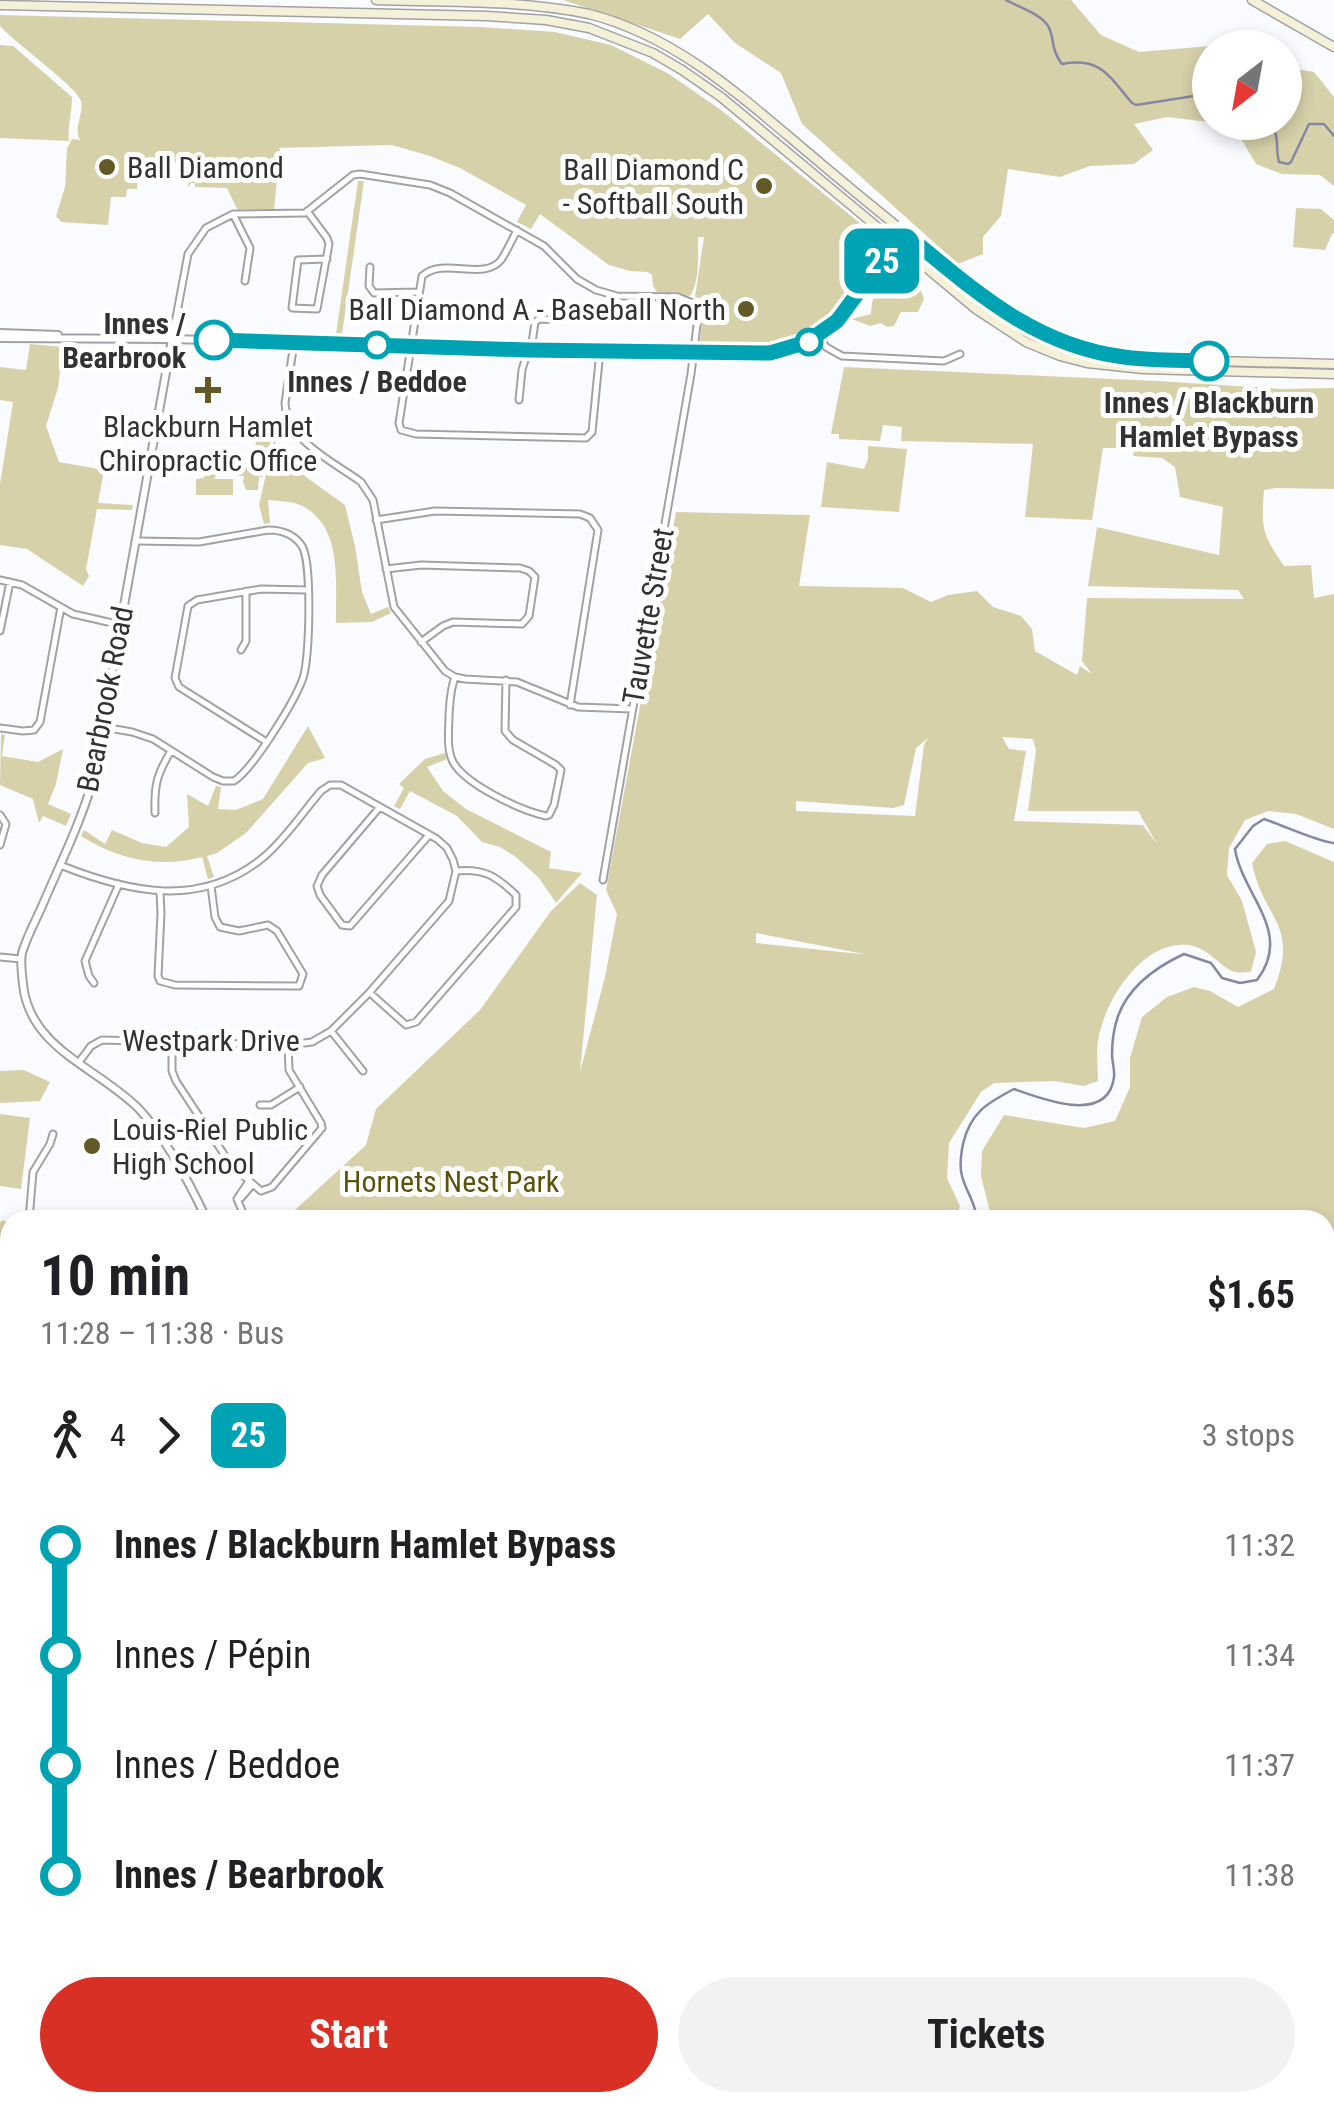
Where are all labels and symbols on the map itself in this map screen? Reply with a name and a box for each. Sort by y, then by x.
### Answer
north arrow [1192,30,1302,140]
place label: Ball Diamond [127,150,284,185]
place label: Ball Diamond C - Softball South [562,152,744,221]
marker: Ball Diamond [96,156,118,178]
marker: Ball Diamond C - Softball South [753,175,775,197]
line badge: 25 [837,228,927,294]
place label: Ball Diamond A - Baseball North [349,292,726,327]
marker: Ball Diamond A - Baseball North [735,298,757,320]
place label: Innes / Bearbrook [62,306,187,375]
marker: Innes / Bearbrook [195,321,233,359]
unlabelled marker [796,329,822,355]
marker: Innes / Beddoe [364,332,390,358]
marker: Innes / Blackburn Hamlet Bypass [1190,342,1228,380]
place label: Innes / Beddoe [287,364,467,399]
marker: Blackburn Hamlet Chiropractic Office [195,377,221,403]
place label: Innes / Blackburn Hamlet Bypass [1104,385,1314,454]
place label: Blackburn Hamlet Chiropractic Office [99,409,317,478]
street label: Tauvette Street [615,525,681,707]
street label: Bearbrook Road [70,603,140,795]
street label: Westpark Drive [122,1023,300,1058]
place label: Louis-Riel Public High School [112,1112,308,1181]
marker: Louis-Riel Public High School [81,1135,103,1157]
park label: Hornets Nest Park [343,1164,560,1199]

